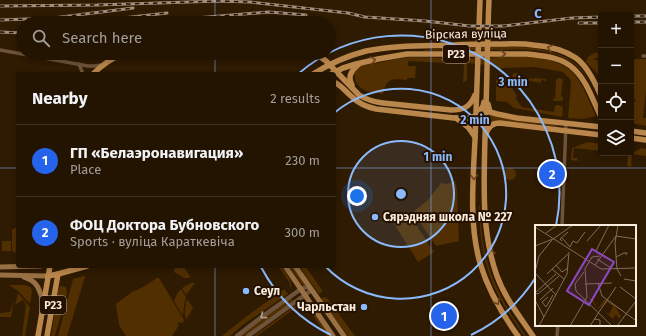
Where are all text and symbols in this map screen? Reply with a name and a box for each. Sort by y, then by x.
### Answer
text: C [534,6,542,21]
map controls [598,12,634,156]
button: + [598,12,634,48]
search box [16,16,336,60]
street label: Вірская вуліца [425,26,507,42]
icon: search [30,27,52,49]
text: Search here [62,29,142,47]
one-way arrow [547,44,554,53]
road number: Р23 [443,45,469,63]
button: − [598,48,634,84]
one-way arrow [500,50,506,58]
one-way arrow [370,56,377,64]
text: 3 min [497,75,528,89]
button: locate [598,84,634,120]
text: Nearby [32,88,87,109]
text: 2 results [270,91,320,106]
text: 2 min [460,113,490,127]
button: layers [598,120,634,156]
text: ГП «Белаэронавигация» [70,144,243,162]
text: 1 min [424,150,452,164]
text: 1 [42,153,48,168]
text: 230 m [285,153,320,168]
pin: 2 [539,159,565,189]
text: Place [70,162,101,177]
one-way arrow [469,174,478,180]
your location [347,186,367,206]
centre of rings [394,187,408,201]
place label: Сярэдняя школа № 227 [383,210,513,224]
marker: Сярэдняя школа № 227 [370,212,380,222]
text: ФОЦ Доктора Бубновского [70,216,259,234]
text: 2 [42,225,48,240]
text: 300 m [284,225,320,240]
inset map [535,225,636,326]
text: Sports · вуліца Караткевіча [70,234,235,249]
one-way arrow [487,248,495,255]
place label: Сеул [254,284,280,298]
marker: Сеул [241,286,251,296]
road number: Р23 [40,296,66,314]
one-way arrow [492,298,500,306]
place label: Чарльстан [297,300,356,314]
pin: 1 [431,301,457,331]
marker: Чарльстан [359,302,369,312]
one-way arrow [260,311,267,319]

